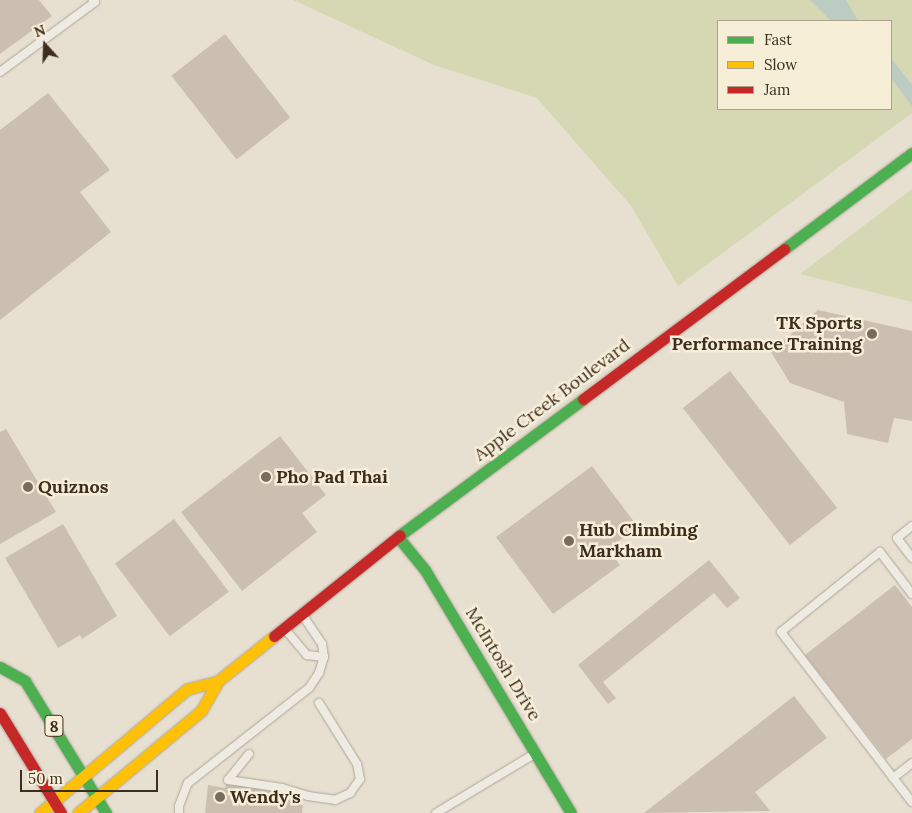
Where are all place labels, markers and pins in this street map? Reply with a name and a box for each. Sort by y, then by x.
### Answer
place label: TK Sports Performance Training [672,313,862,356]
marker: TK Sports Performance Training [866,328,878,340]
place label: Pho Pad Thai [276,466,388,488]
marker: Pho Pad Thai [260,471,272,483]
place label: Quiznos [38,476,109,498]
marker: Quiznos [22,481,34,493]
place label: Hub Climbing Markham [579,520,697,562]
marker: Hub Climbing Markham [563,535,575,547]
place label: Wendy's [230,786,301,808]
marker: Wendy's [214,791,226,803]

